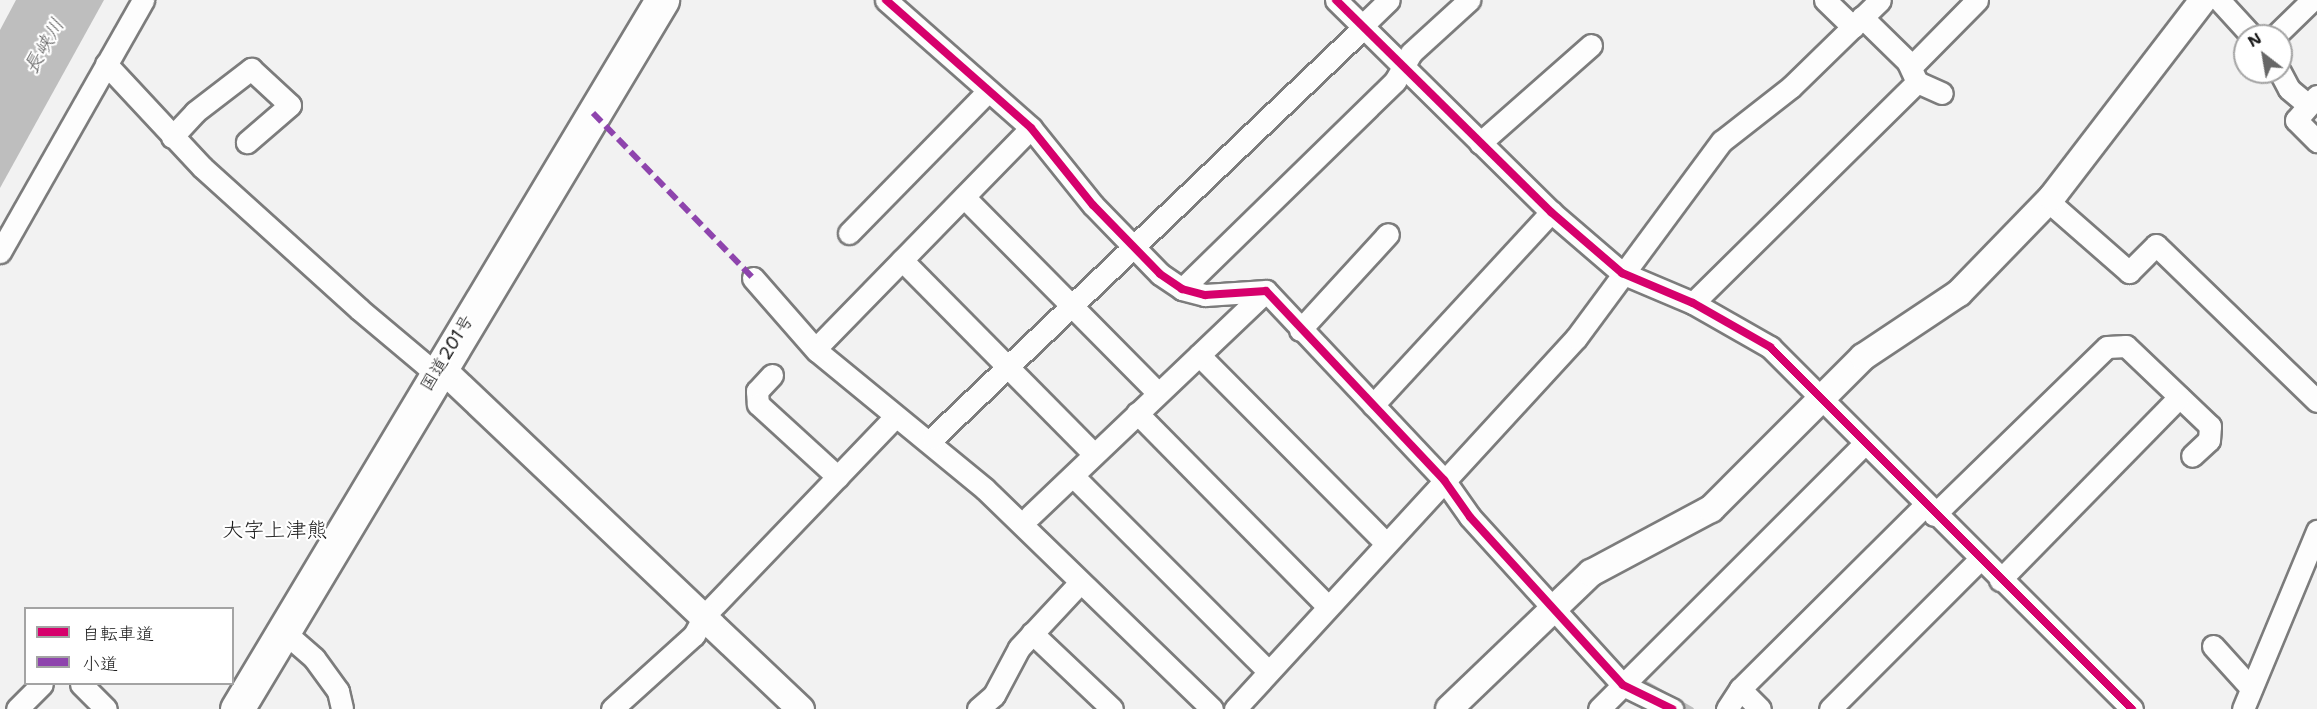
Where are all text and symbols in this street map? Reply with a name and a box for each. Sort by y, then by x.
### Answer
water label: 長峡川 [19,14,69,78]
north arrow [2233,24,2293,84]
text: N [2244,28,2265,52]
street label: 国道201号 [416,311,478,395]
district label: 大字上津熊 [223,517,327,543]
legend [24,607,234,685]
text: 自転車道 [82,622,154,646]
text: 小道 [82,652,118,676]

